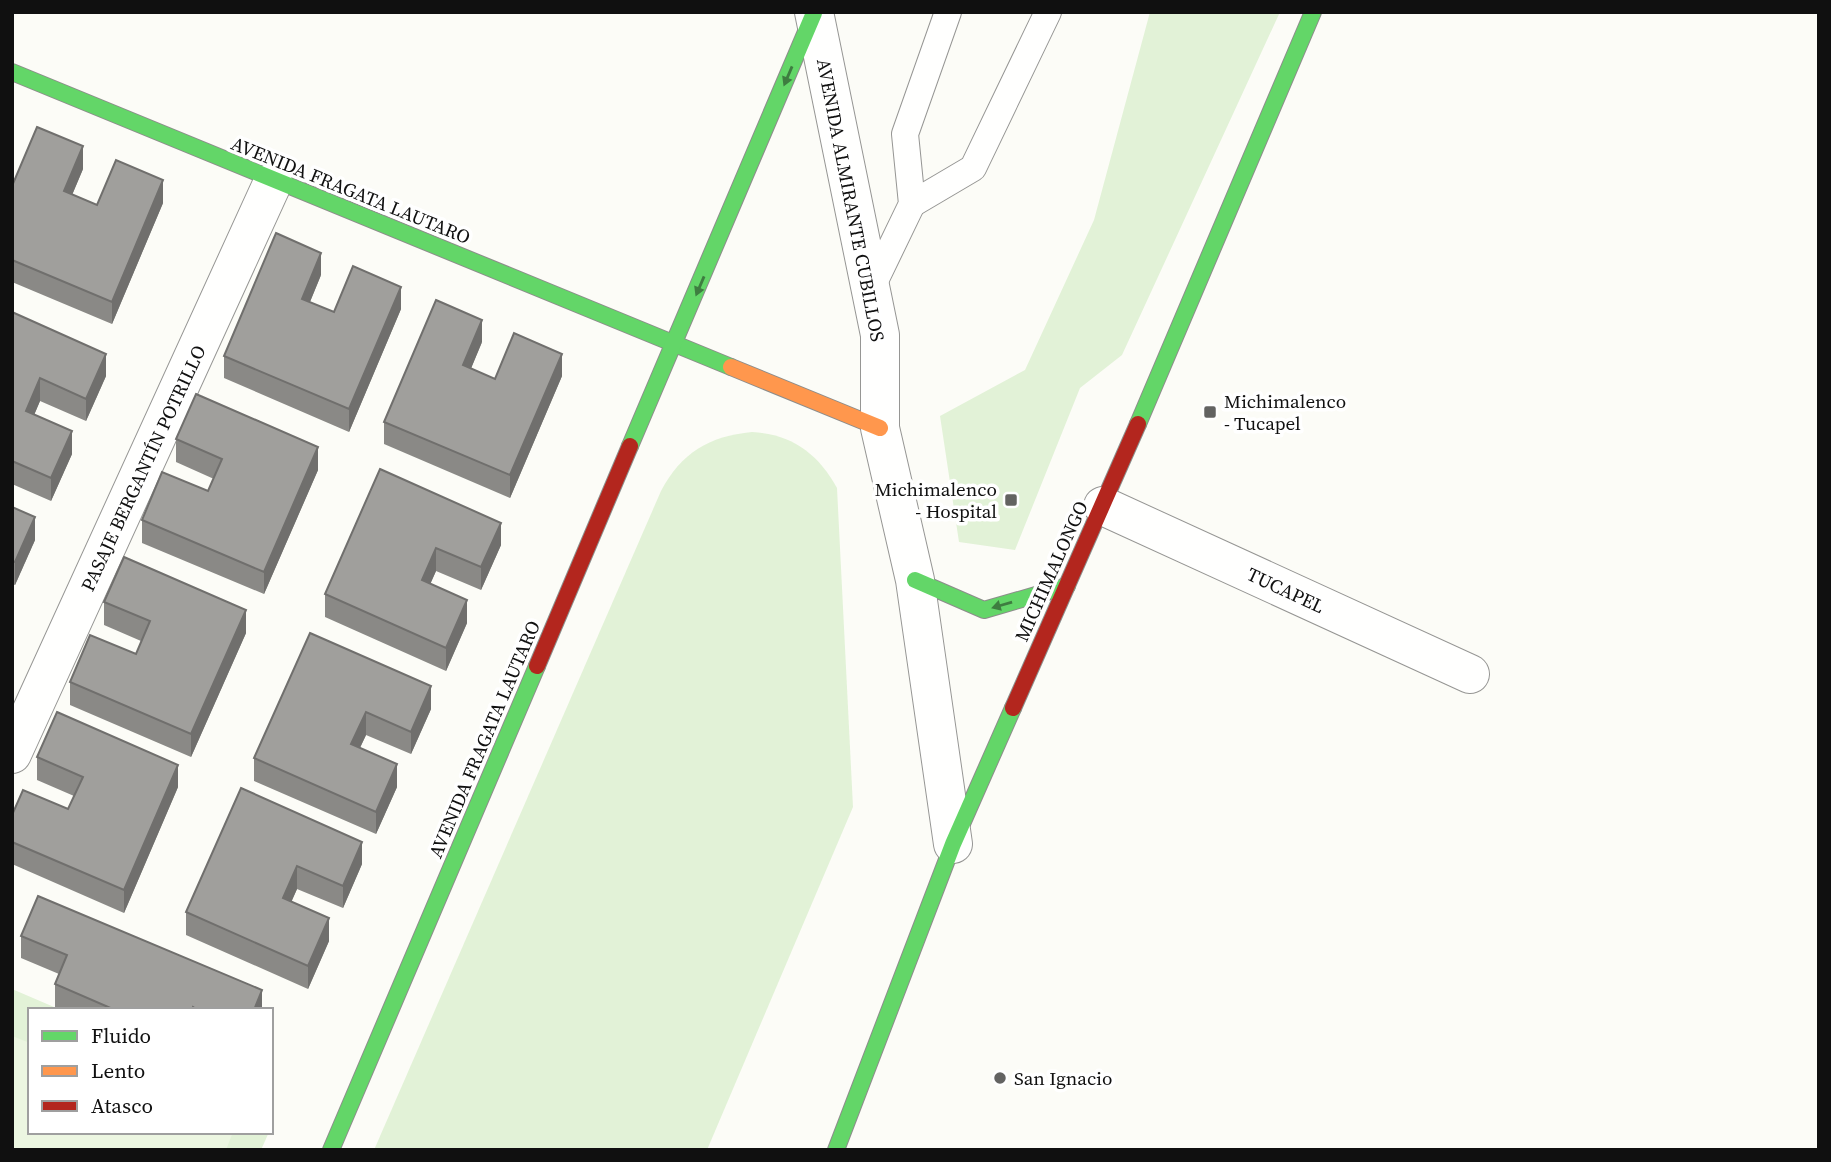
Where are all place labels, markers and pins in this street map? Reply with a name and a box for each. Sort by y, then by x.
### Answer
place label: Michimalenco - Tucapel [1224,388,1346,436]
marker: Michimalenco - Tucapel [1202,404,1218,420]
place label: Michimalenco - Hospital [875,476,997,524]
marker: Michimalenco - Hospital [1003,492,1019,508]
place label: San Ignacio [1014,1065,1112,1091]
marker: San Ignacio [992,1070,1008,1086]

